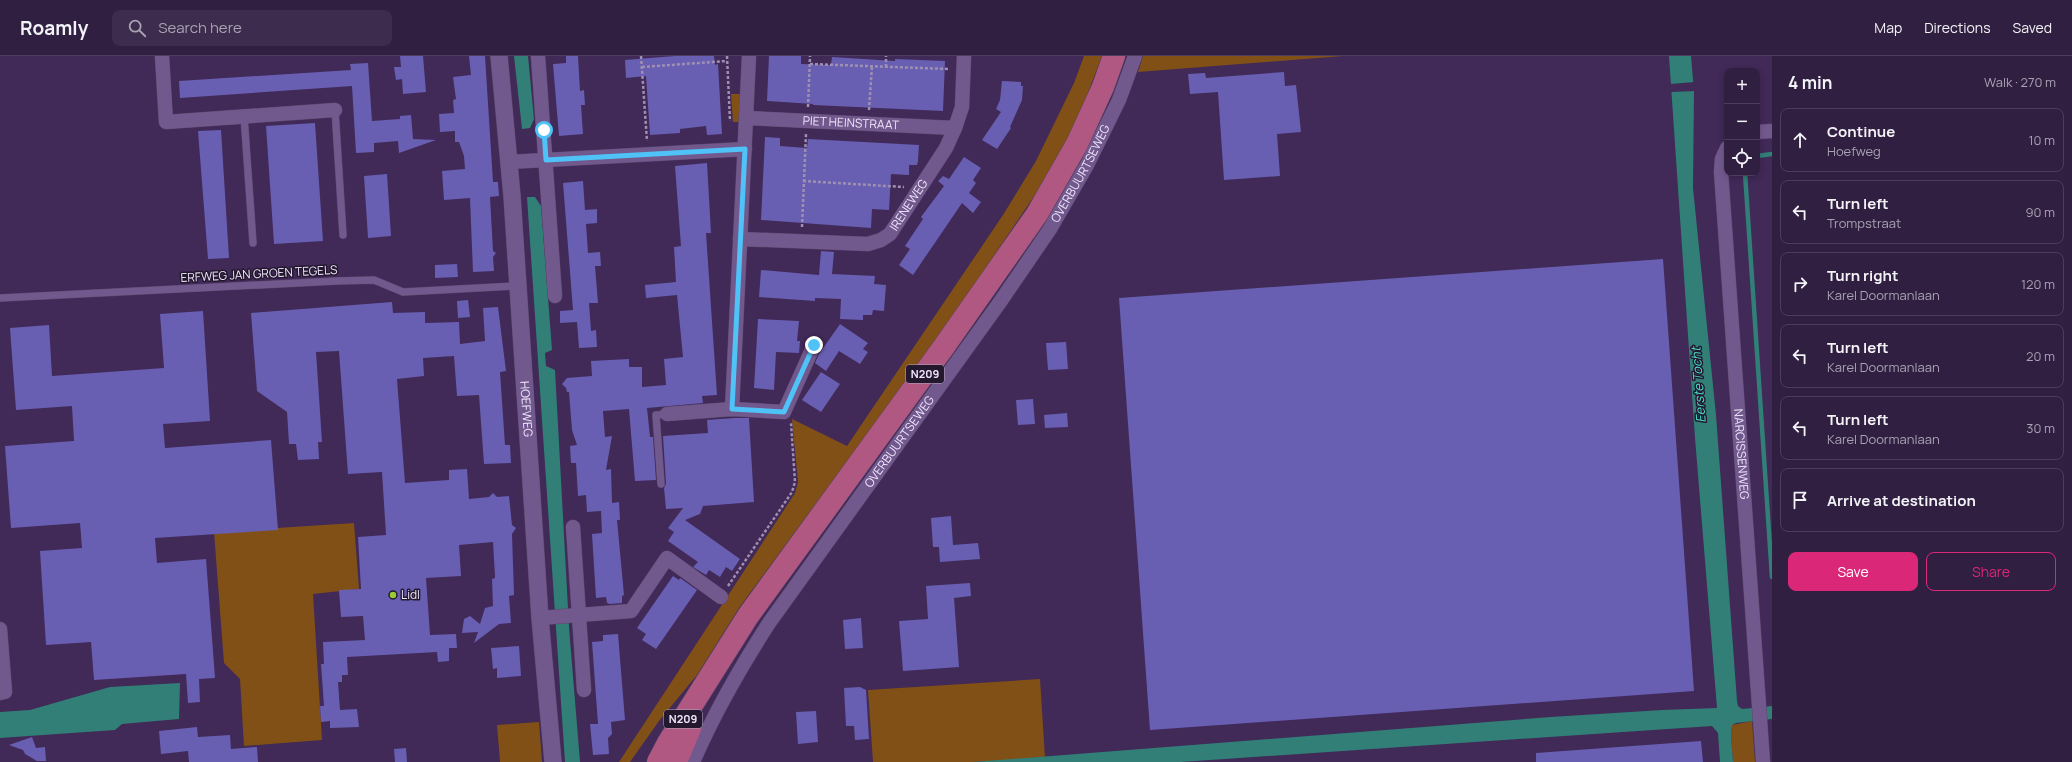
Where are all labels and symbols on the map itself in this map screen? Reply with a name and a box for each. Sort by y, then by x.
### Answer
street label: PIET HEINSTRAAT [802,112,900,133]
route start [535,121,553,139]
street label: OVERBUURTSEWEG [1047,121,1114,225]
street label: IRENEWEG [885,175,932,234]
street label: ERFWEG JAN GROEN TEGELS [180,261,338,286]
route end [805,336,823,354]
water label: Eerste Tocht [1686,345,1710,424]
road number: N209 [906,365,944,383]
street label: HOEFWEG [516,380,537,438]
street label: OVERBUURTSEWEG [860,392,938,491]
street label: NARCISSENWEG [1730,408,1753,501]
place label: Lidl [401,586,420,603]
marker: Lidl [388,590,398,600]
road number: N209 [664,710,702,728]

